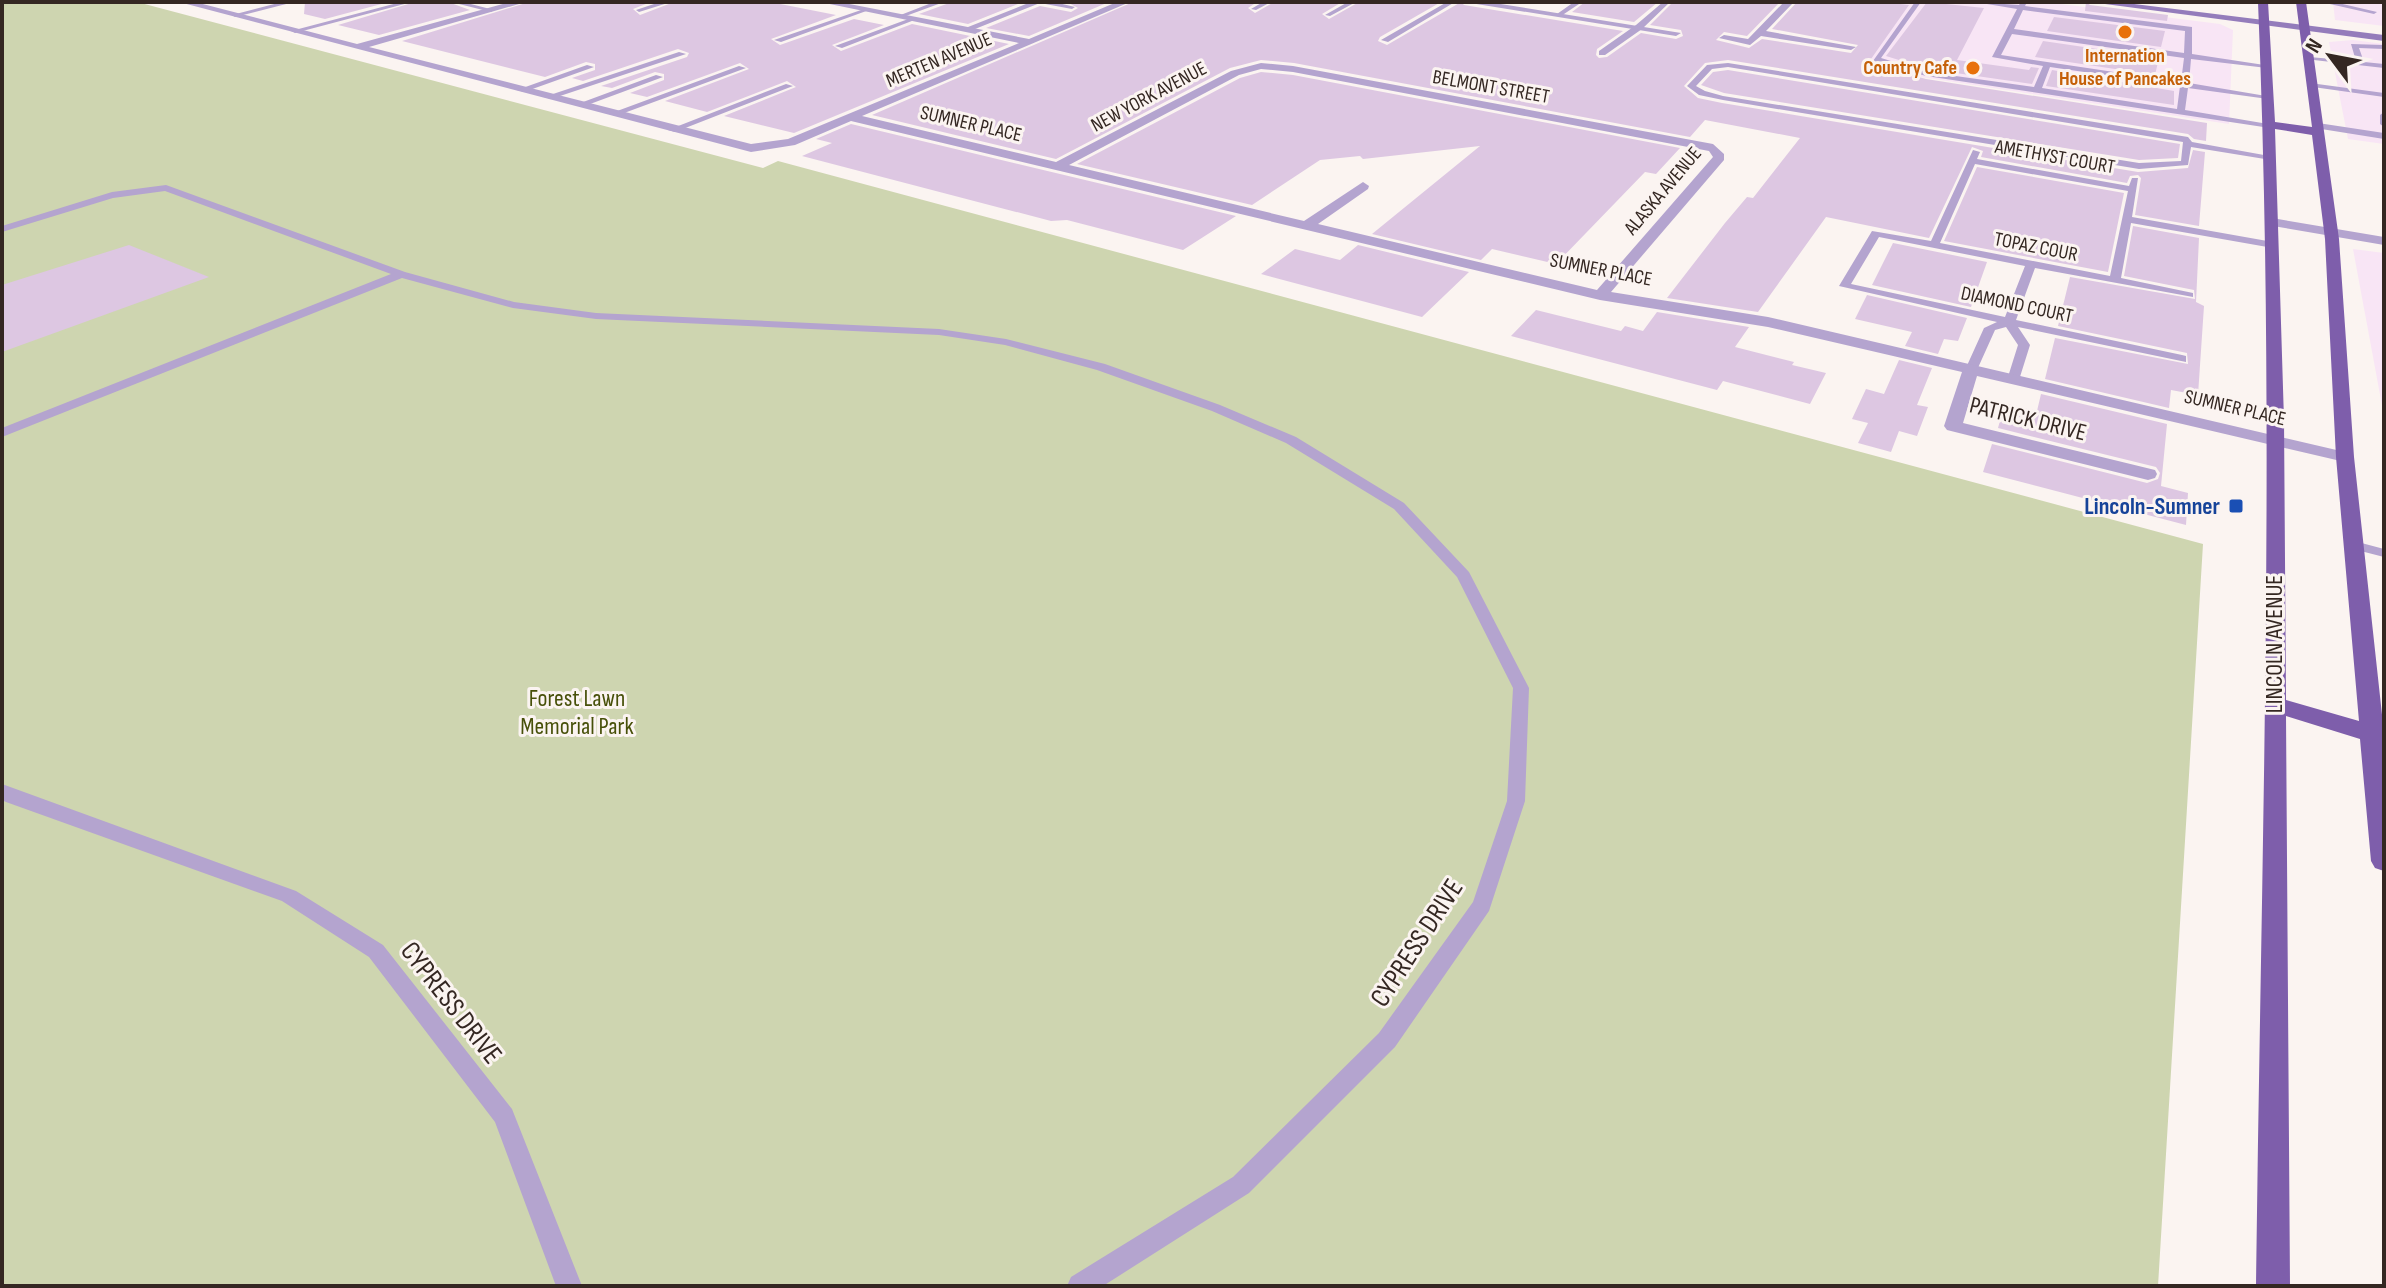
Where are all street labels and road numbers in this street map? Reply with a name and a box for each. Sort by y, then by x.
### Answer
street label: MERTEN AVENUE [883,27,995,93]
street label: NEW YORK AVENUE [1087,56,1211,138]
street label: BELMONT STREET [1431,65,1551,109]
street label: SUMNER PLACE [918,101,1024,147]
street label: AMETHYST COURT [1992,134,2117,179]
street label: ALASKA AVENUE [1619,142,1707,241]
street label: TOPAZ COUR [1992,227,2080,267]
street label: SUMNER PLACE [1548,248,1654,292]
street label: DIAMOND COURT [1959,281,2075,329]
street label: SUMNER PLACE [2182,385,2288,431]
street label: PATRICK DRIVE [1967,390,2089,448]
street label: LINCOLN AVENUE [2260,575,2289,713]
street label: CYPRESS DRIVE [1363,873,1471,1013]
street label: CYPRESS DRIVE [393,935,509,1071]

